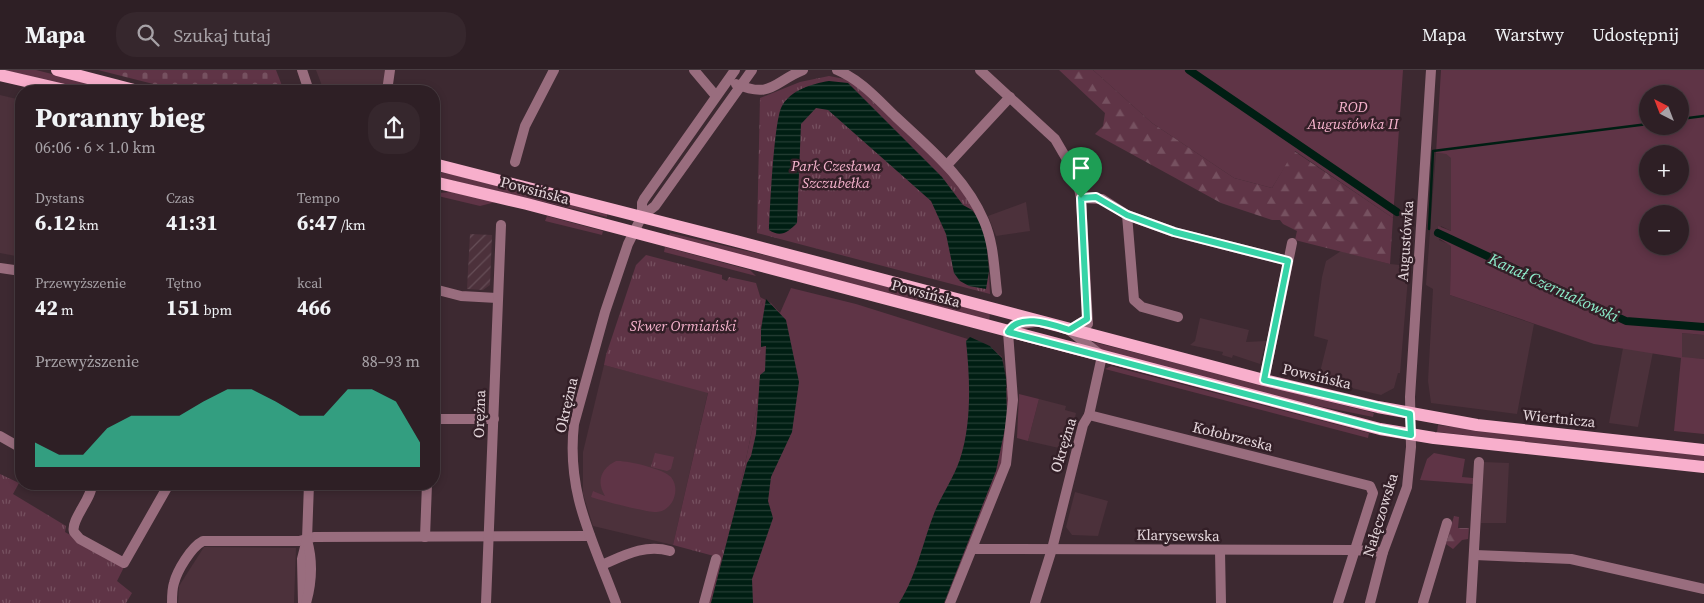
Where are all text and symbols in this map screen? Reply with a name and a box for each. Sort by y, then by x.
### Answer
search box [116,12,466,57]
text: Mapa [25,18,86,51]
icon: search [134,21,162,49]
text: Szukaj tutaj [174,22,271,48]
text: Mapa [1422,22,1466,47]
text: Warstwy [1494,22,1564,47]
text: Udostępnij [1592,22,1679,47]
north arrow [1639,85,1689,135]
map controls [1639,85,1689,255]
park label: ROD Augustówka II [1306,96,1399,134]
text: Poranny bieg [35,98,205,136]
button: share [368,102,420,154]
text: 06:06 · 6 × 1.0 km [35,136,156,158]
button: + [1639,145,1689,195]
pin [1060,147,1102,198]
icon: arrive [1067,154,1095,182]
park label: Park Czesława Szczubełka [790,155,881,193]
street label: Powsińska [498,171,572,209]
text: Dystans [35,188,84,208]
text: Czas [166,188,194,208]
text: Tempo [297,188,340,208]
street label: Augustówka [1392,199,1418,282]
button: − [1639,205,1689,255]
text: 6.12 [35,208,75,237]
text: 41:31 [166,208,218,237]
text: 6:47 [297,208,337,237]
text: km [75,215,99,235]
text: /km [337,215,366,235]
water label: Kanał Czerniakowski [1484,247,1623,327]
text: Przewyższenie [35,273,126,293]
text: Tętno [166,273,201,293]
text: kcal [297,273,323,293]
street label: Powsińska [889,274,963,312]
text: 42 [35,293,58,322]
text: 151 [166,293,200,322]
text: 466 [297,293,331,322]
text: m [58,300,74,320]
text: bpm [200,300,232,320]
park label: Skwer Ormiański [630,315,737,336]
text: Przewyższenie [35,350,139,372]
text: 88–93 m [362,350,420,372]
street label: Powsińska [1280,358,1354,394]
street label: Okrężna [549,375,583,435]
street label: Orężna [468,389,490,438]
street label: Wiertnicza [1522,404,1597,432]
street label: Okrężna [1045,415,1081,475]
street label: Kołobrzeska [1191,416,1276,456]
street label: Nałęczowska [1357,470,1403,559]
street label: Klarysewska [1136,524,1220,546]

